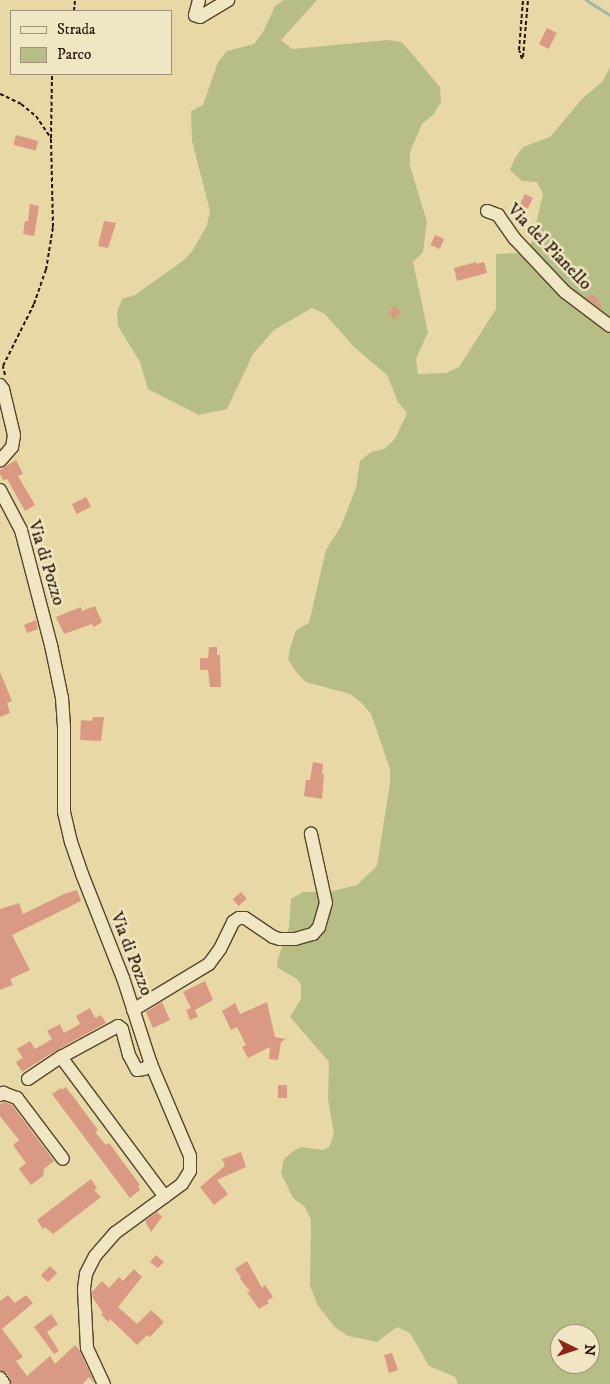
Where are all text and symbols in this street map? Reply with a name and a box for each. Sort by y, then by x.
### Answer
legend [10,10,172,75]
text: Strada [57,20,95,39]
text: Parco [57,45,91,64]
street label: Via del Pianello [502,199,596,295]
street label: Via di Pozzo [23,518,69,608]
street label: Via di Pozzo [105,909,157,999]
north arrow [550,1324,600,1374]
text: N [580,1344,598,1356]

